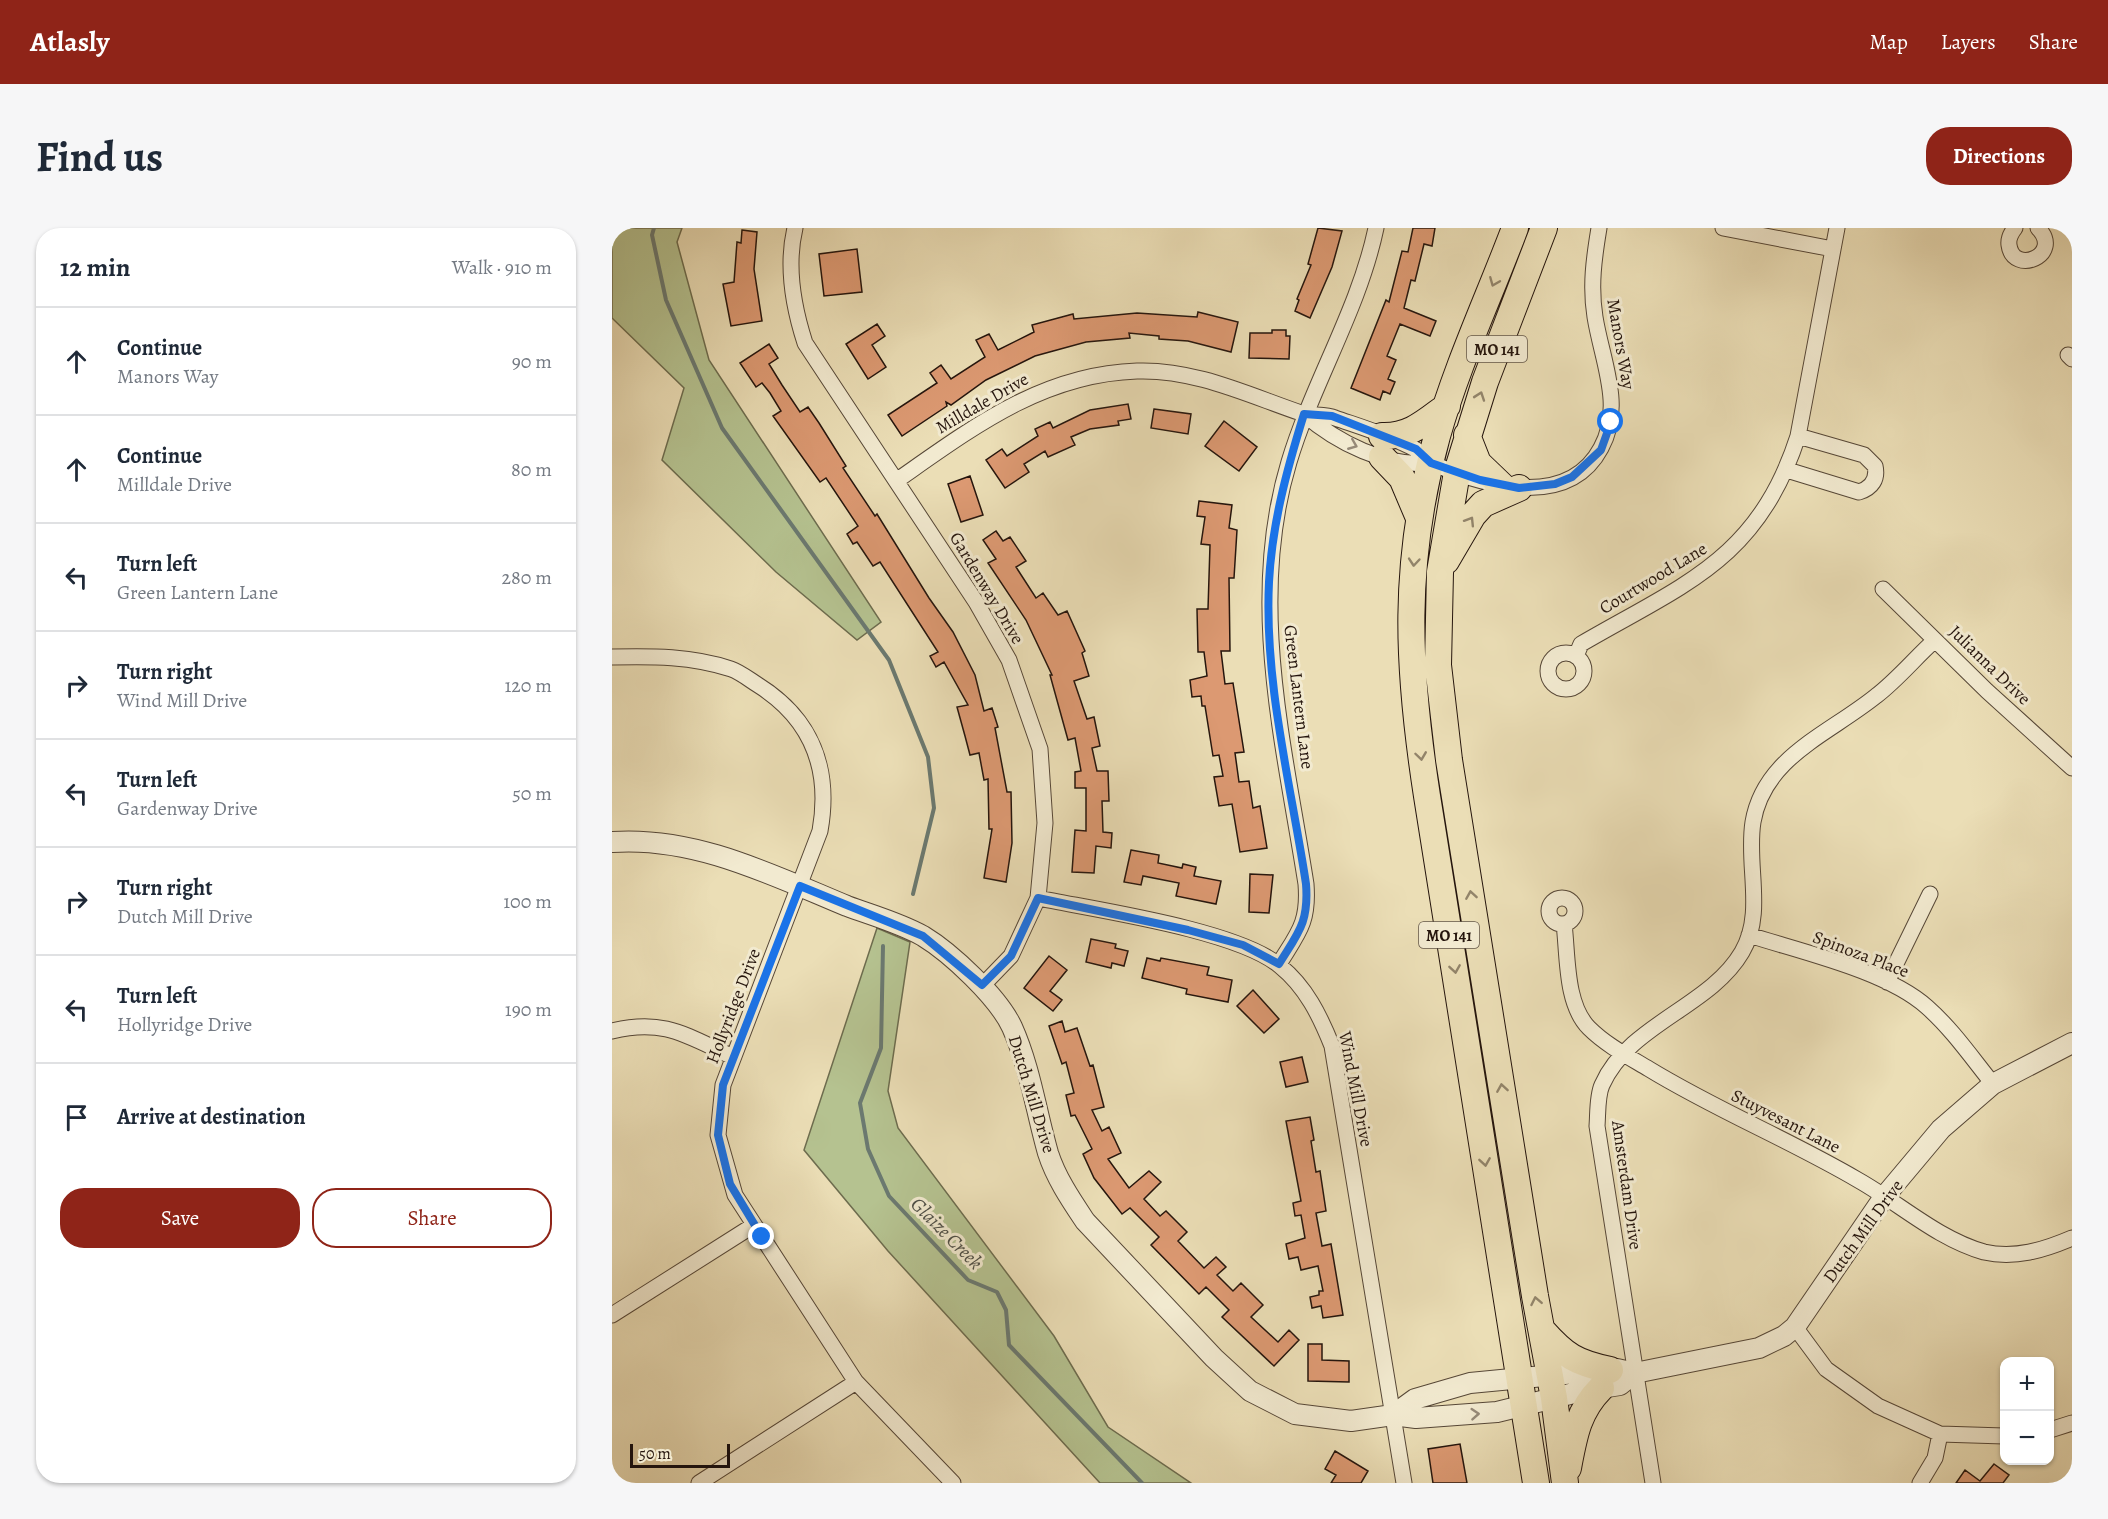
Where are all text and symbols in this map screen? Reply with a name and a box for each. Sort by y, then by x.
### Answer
text: Atlasly [30,23,109,61]
text: Map [1869,28,1908,56]
text: Layers [1941,28,1996,56]
text: Share [2029,28,2078,56]
button: Directions [1926,127,2072,185]
text: Find us [36,128,163,185]
text: 12 min [60,250,130,285]
text: Walk · 910 m [452,254,552,281]
one-way arrow [1489,276,1501,287]
street label: Manors Way [1601,297,1641,392]
text: Continue [117,333,202,363]
road number: MO 141 [1467,336,1527,362]
icon: ahead [60,345,93,378]
text: 90 m [512,348,552,375]
text: Manors Way [117,363,219,390]
street label: Milldale Drive [931,367,1033,439]
one-way arrow [1473,391,1485,402]
route start [1597,408,1623,434]
one-way arrow [1346,438,1357,450]
text: Continue [117,441,202,471]
icon: ahead [60,453,93,486]
text: 80 m [511,456,552,483]
text: Milldale Drive [117,471,232,498]
one-way arrow [1463,517,1475,527]
street label: Gardenway Drive [944,528,1030,648]
street label: Courtwood Lane [1595,536,1711,620]
text: Turn left [117,549,197,579]
one-way arrow [1408,557,1421,566]
icon: left [60,561,93,594]
text: 280 m [502,564,552,591]
text: Green Lantern Lane [117,579,278,606]
street label: Julianna Drive [1944,620,2036,710]
street label: Green Lantern Lane [1278,624,1320,770]
text: Turn right [117,657,213,687]
icon: right [60,669,93,702]
text: 120 m [504,672,552,699]
text: Wind Mill Drive [117,687,247,714]
one-way arrow [1414,751,1426,761]
text: Turn left [117,765,197,795]
icon: left [60,777,93,810]
text: 50 m [512,780,552,807]
text: Gardenway Drive [117,795,258,822]
text: Turn right [117,873,213,903]
icon: right [60,885,93,918]
text: 100 m [503,888,552,915]
one-way arrow [1466,890,1478,900]
text: Dutch Mill Drive [117,903,253,930]
road number: MO 141 [1419,922,1479,948]
street label: Spinoza Place [1809,925,1913,983]
street label: Hollyridge Drive [700,945,766,1067]
one-way arrow [1448,965,1460,974]
text: Turn left [117,981,197,1011]
icon: left [60,993,93,1026]
text: 190 m [505,996,552,1023]
text: Hollyridge Drive [117,1011,252,1038]
street label: Wind Mill Drive [1333,1028,1379,1149]
street label: Dutch Mill Drive [1003,1032,1061,1156]
one-way arrow [1496,1083,1509,1093]
street label: Stuyvesant Lane [1727,1083,1845,1159]
icon: arrive [60,1101,93,1134]
text: Arrive at destination [117,1102,306,1132]
street label: Amsterdam Drive [1606,1118,1648,1251]
one-way arrow [1479,1157,1491,1167]
street label: Dutch Mill Drive [1817,1175,1909,1287]
button: Save [60,1188,300,1248]
button: Share [312,1188,552,1248]
water label: Glaize Creek [904,1191,989,1276]
route end [748,1223,774,1249]
one-way arrow [1530,1296,1543,1306]
map controls [2000,1357,2054,1465]
button: + [2000,1357,2054,1411]
one-way arrow [1470,1408,1479,1421]
button: − [2000,1411,2054,1465]
scale bar [630,1441,730,1468]
text: 50 m [639,1443,671,1465]

